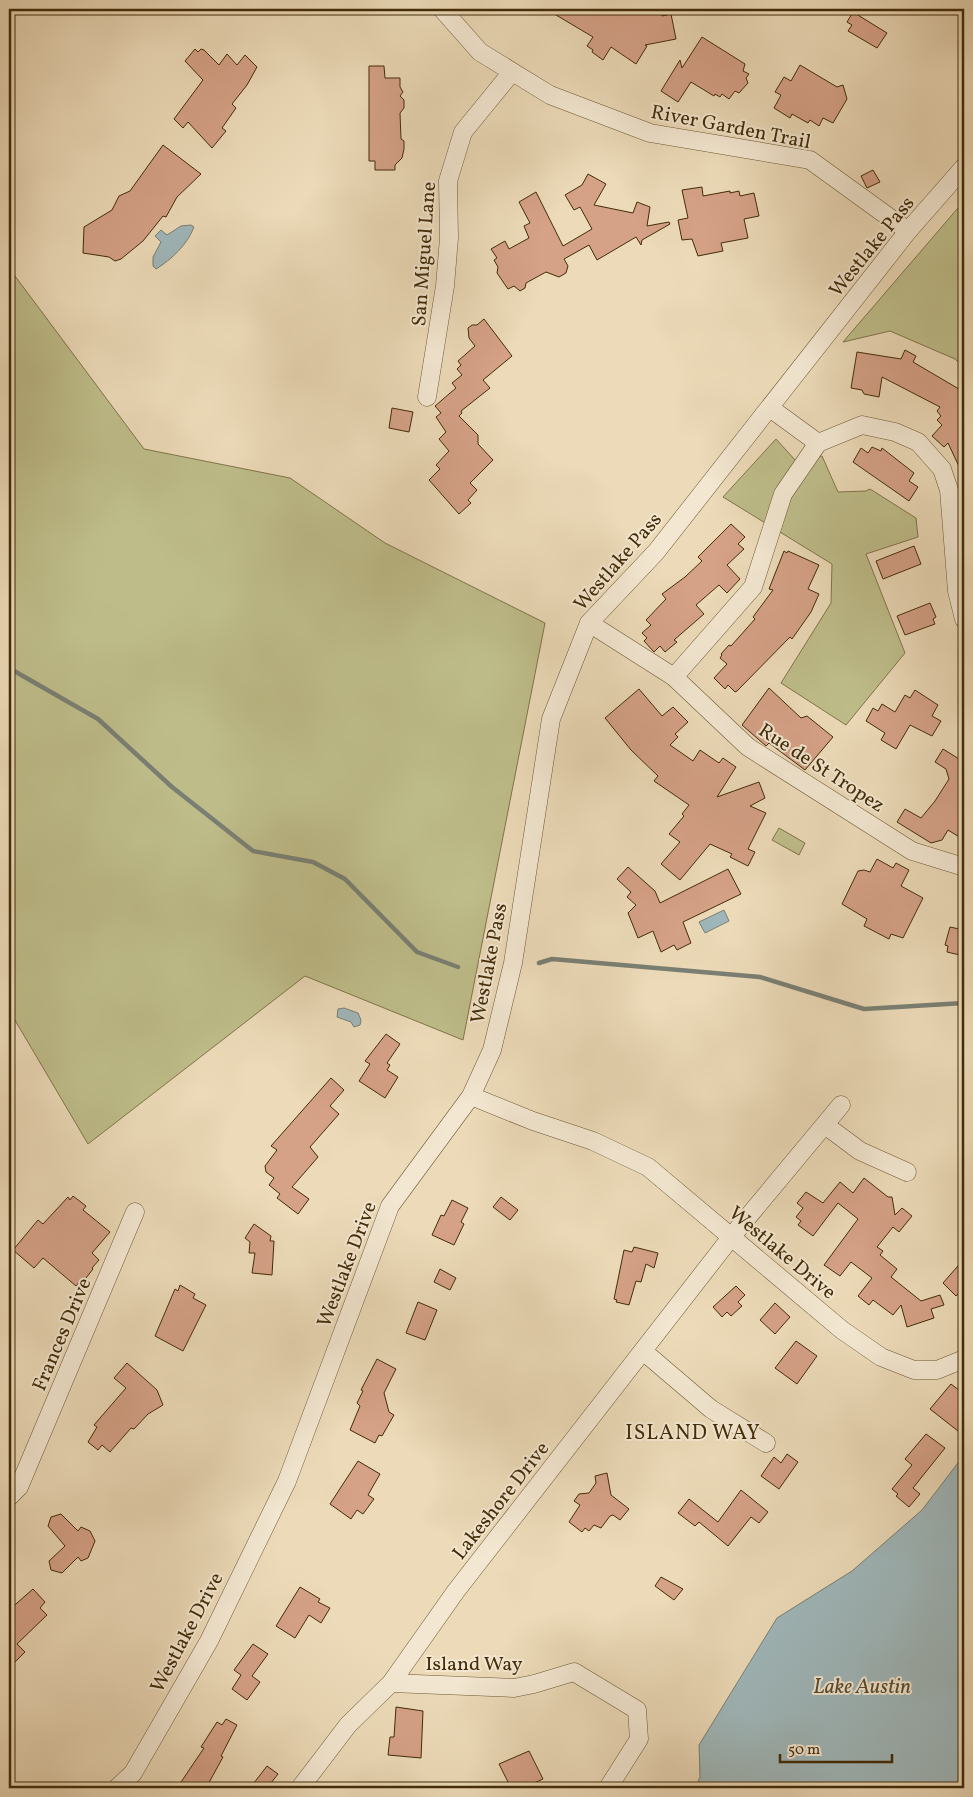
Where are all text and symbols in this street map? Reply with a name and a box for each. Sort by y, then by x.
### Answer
street label: River Garden Trail [648,99,813,157]
street label: San Miguel Lane [406,181,444,328]
street label: Westlake Pass [823,191,922,304]
street label: Westlake Pass [568,507,669,618]
street label: Rue de St Tropez [752,717,890,820]
street label: Westlake Pass [465,901,515,1026]
street label: Westlake Drive [311,1198,385,1332]
street label: Westlake Drive [722,1200,841,1307]
street label: Frances Drive [26,1274,99,1396]
district label: ISLAND WAY [625,1419,761,1448]
street label: Lakeshore Drive [447,1436,557,1566]
street label: Westlake Drive [144,1568,231,1698]
street label: Island Way [425,1651,523,1679]
water label: Lake Austin [813,1673,911,1702]
scale bar [780,1732,893,1764]
text: 50 m [788,1740,820,1761]

